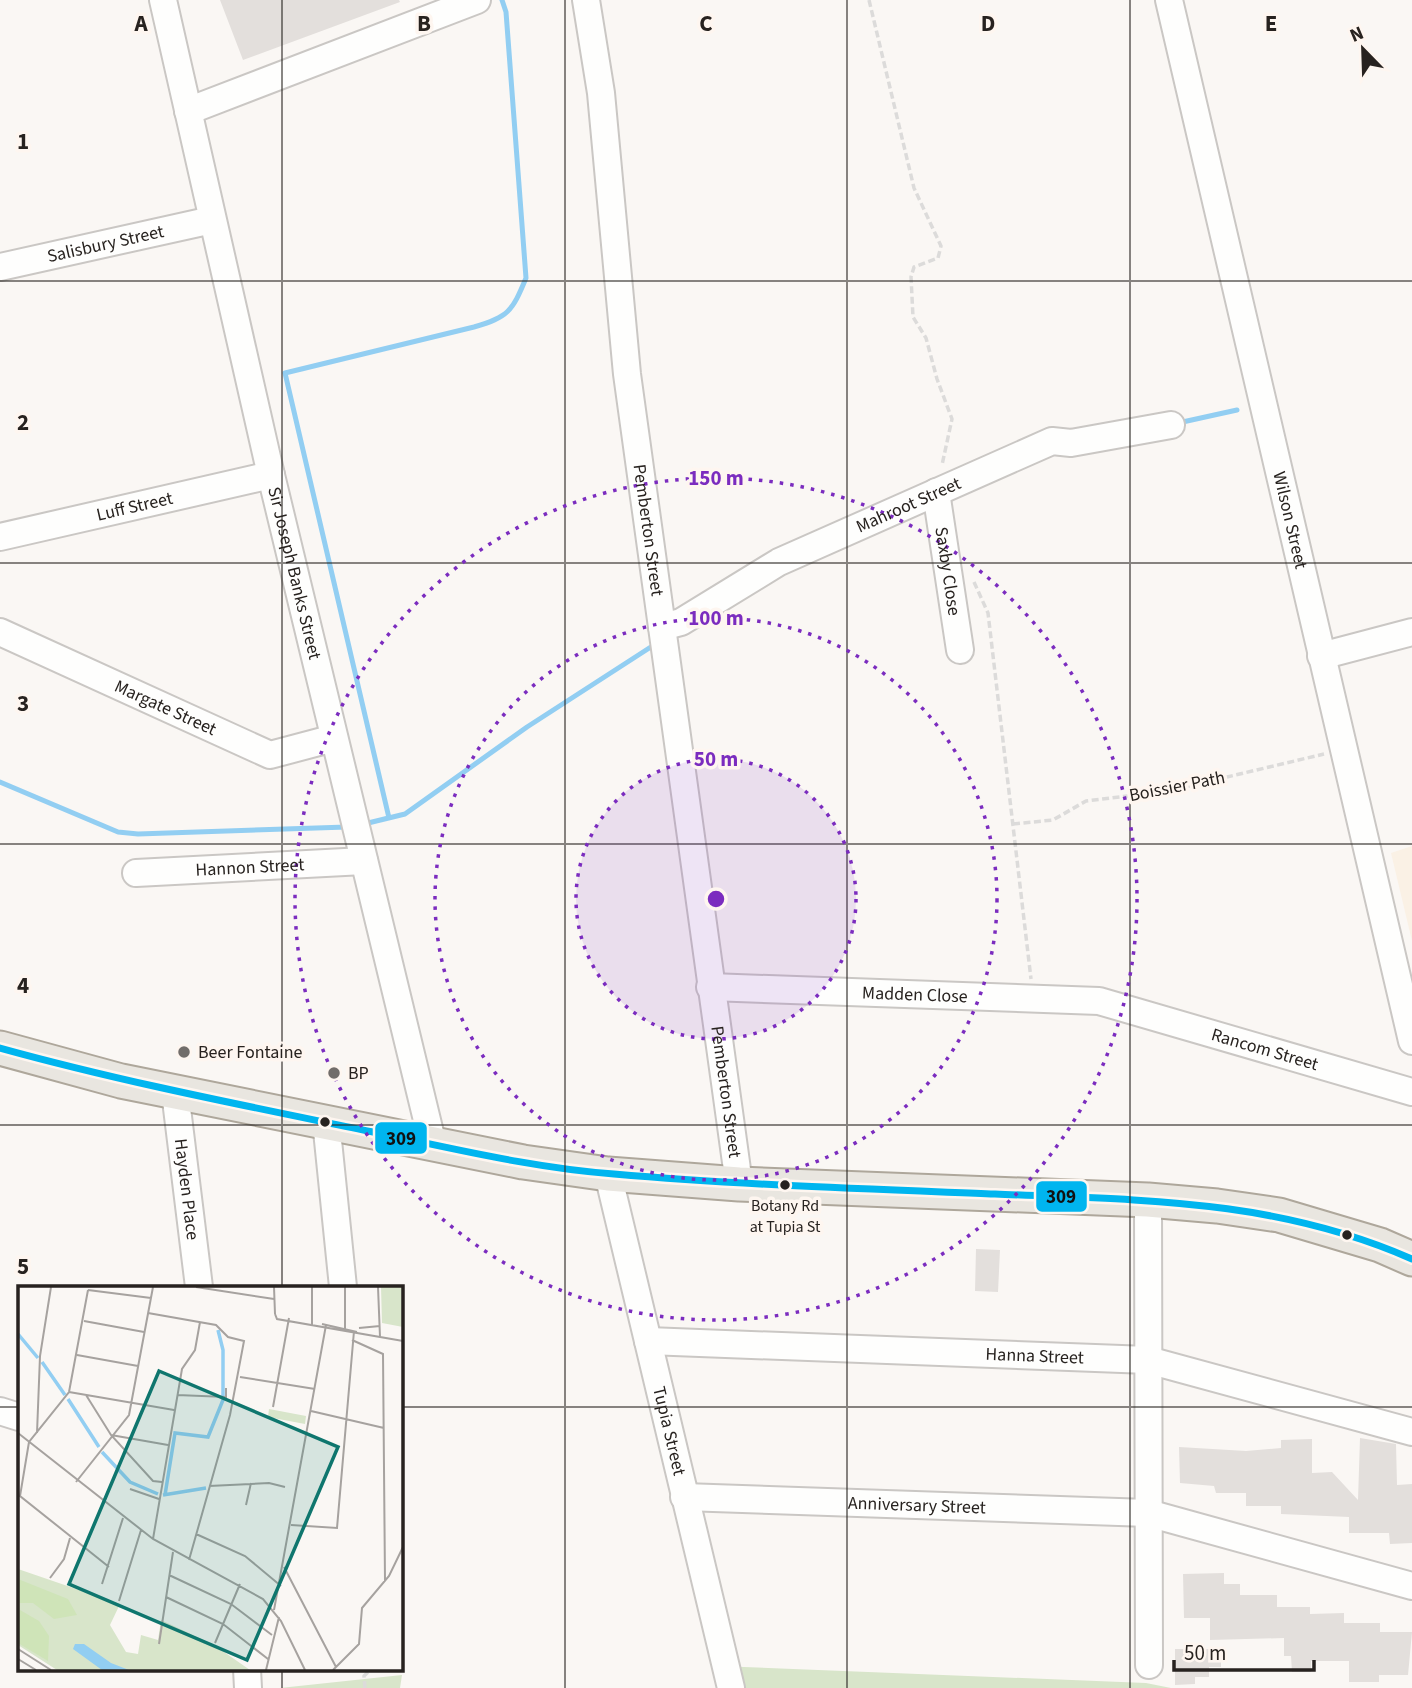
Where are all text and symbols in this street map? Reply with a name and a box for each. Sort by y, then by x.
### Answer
text: A [133,7,148,40]
text: B [417,7,431,40]
text: C [699,7,713,40]
text: D [981,7,995,40]
text: E [1265,7,1277,40]
north arrow [1328,14,1398,84]
text: N [1346,20,1368,50]
text: 1 [17,125,29,158]
street label: Salisbury Street [45,219,166,269]
text: 2 [17,406,29,439]
street label: Pemberton Street [627,463,670,598]
text: 150 m [688,463,744,493]
street label: Wilson Street [1266,469,1313,571]
street label: Mahroot Street [852,471,965,539]
street label: Sir Joseph Banks Street [261,484,327,662]
street label: Luff Street [94,486,175,528]
street label: Saxby Close [928,525,967,617]
text: 100 m [688,603,744,633]
street label: Margate Street [110,674,220,742]
text: 3 [17,687,29,720]
text: 50 m [694,744,738,774]
street label: Boissier Path [1127,765,1227,808]
street label: Hannon Street [195,852,305,883]
centre of rings [704,887,728,911]
text: 4 [17,969,29,1002]
street label: Madden Close [862,980,968,1009]
street label: Rancom Street [1208,1022,1321,1077]
street label: Pemberton Street [704,1024,747,1159]
place label: Beer Fontaine [198,1040,303,1065]
marker: Beer Fontaine [176,1044,192,1060]
place label: BP [348,1061,369,1086]
marker: BP [326,1065,342,1081]
unlabelled marker [318,1115,332,1129]
line badge: 309 [374,1121,428,1155]
text: 309 [386,1126,416,1153]
street label: Hayden Place [168,1137,205,1242]
marker: Botany Rd at Tupia St [778,1178,792,1192]
line badge: 309 [1035,1180,1088,1213]
text: 309 [1046,1184,1076,1211]
place label: Botany Rd at Tupia St [750,1195,821,1238]
unlabelled marker [1340,1228,1354,1242]
text: 5 [17,1250,29,1283]
inset map [18,1286,402,1670]
street label: Hanna Street [985,1342,1084,1371]
street label: Tupia Street [646,1384,692,1478]
street label: Anniversary Street [848,1491,986,1520]
scale bar [1174,1628,1314,1672]
text: 50 m [1184,1638,1226,1668]

